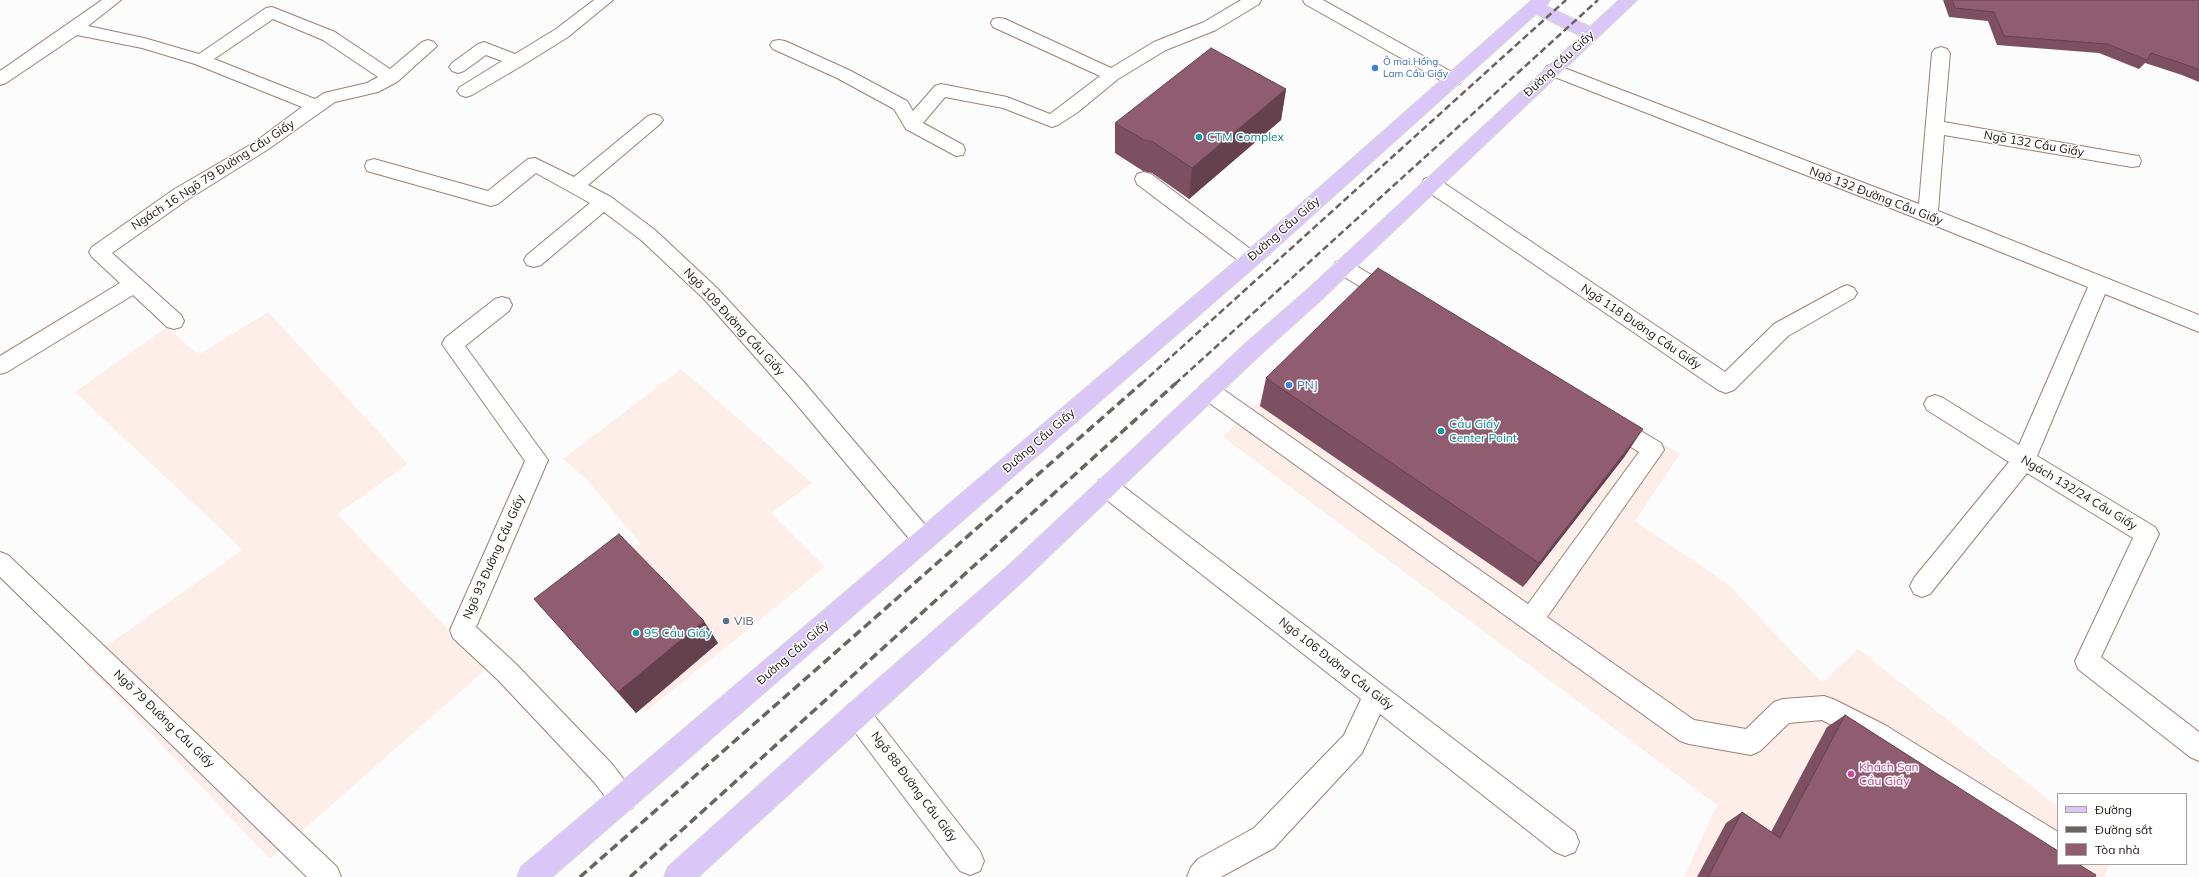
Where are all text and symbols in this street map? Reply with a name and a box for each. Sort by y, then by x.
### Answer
street label: Đường Cầu Giấy [1521,28,1597,100]
place label: Ô mai Hồng Lam Cầu Giấy [1383,56,1448,80]
marker: Ô mai Hồng Lam Cầu Giấy [1370,63,1380,73]
street label: Ngách 16 Ngõ 79 Đường Cầu Giấy [129,117,297,233]
street label: Ngõ 132 Cầu Giấy [1983,128,2085,160]
place label: CTM Complex [1207,130,1284,144]
marker: CTM Complex [1194,132,1204,142]
street label: Ngõ 132 Đường Cầu Giấy [1807,164,1945,228]
street label: Đường Cầu Giấy [1245,194,1323,264]
street label: Ngõ 109 Đường Cầu Giấy [680,265,788,379]
street label: Ngõ 118 Đường Cầu Giấy [1578,281,1704,373]
place label: PNJ [1297,378,1318,392]
marker: PNJ [1284,380,1294,390]
street label: Đường Cầu Giấy [1000,406,1078,476]
place label: Cầu Giấy Center Point [1449,417,1517,445]
marker: Cầu Giấy Center Point [1436,426,1446,436]
street label: Ngách 132/24 Cầu Giấy [2018,453,2140,533]
street label: Ngõ 93 Đường Cầu Giấy [460,493,528,621]
place label: VIB [734,614,754,628]
street label: Ngõ 106 Đường Cầu Giấy [1276,615,1396,713]
marker: VIB [721,616,731,626]
street label: Đường Cầu Giấy [754,618,832,688]
place label: 95 Cầu Giấy [644,626,712,640]
marker: 95 Cầu Giấy [631,628,641,638]
street label: Ngõ 79 Đường Cầu Giấy [111,667,217,771]
street label: Ngõ 88 Đường Cầu Giấy [868,729,960,845]
place label: Khách Sạn Cầu Giấy [1859,760,1919,788]
marker: Khách Sạn Cầu Giấy [1846,769,1856,779]
legend [2057,793,2187,865]
text: Đường [2095,802,2132,817]
text: Đường sắt [2095,822,2153,837]
text: Tòa nhà [2095,842,2140,857]

